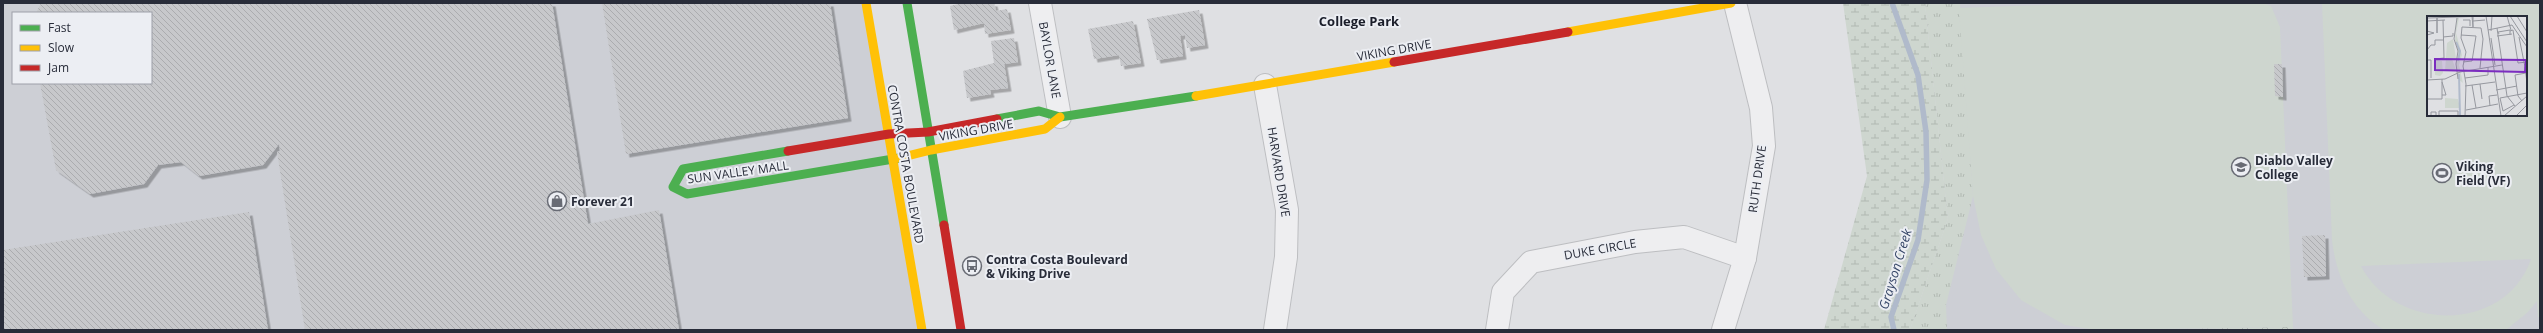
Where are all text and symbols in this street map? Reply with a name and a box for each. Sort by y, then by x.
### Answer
legend [12,12,152,84]
district label: College Park [1319,12,1400,30]
inset map [2427,16,2527,116]
text: Fast [48,19,71,36]
street label: BAYLOR LANE [1035,20,1065,100]
street label: VIKING DRIVE [1355,35,1433,65]
text: Slow [48,39,75,56]
text: Jam [47,59,69,76]
street label: CONTRA COSTA BOULEVARD [884,83,928,245]
street label: VIKING DRIVE [937,115,1015,145]
street label: HARVARD DRIVE [1263,126,1295,218]
street label: RUTH DRIVE [1744,144,1770,214]
place label: Diablo Valley College [2255,152,2333,183]
street label: SUN VALLEY MALL [686,156,790,188]
school or university icon: Diablo Valley College [2230,156,2252,178]
place label: Viking Field (VF) [2456,158,2510,189]
sports icon: Viking Field (VF) [2431,162,2453,184]
shop icon: Forever 21 [546,190,568,212]
place label: Forever 21 [571,193,634,210]
water label: Grayson Creek [1874,226,1916,311]
street label: DUKE CIRCLE [1562,234,1638,264]
place label: Contra Costa Boulevard & Viking Drive [986,251,1128,282]
bus stop icon: Contra Costa Boulevard & Viking Drive [961,255,983,277]

